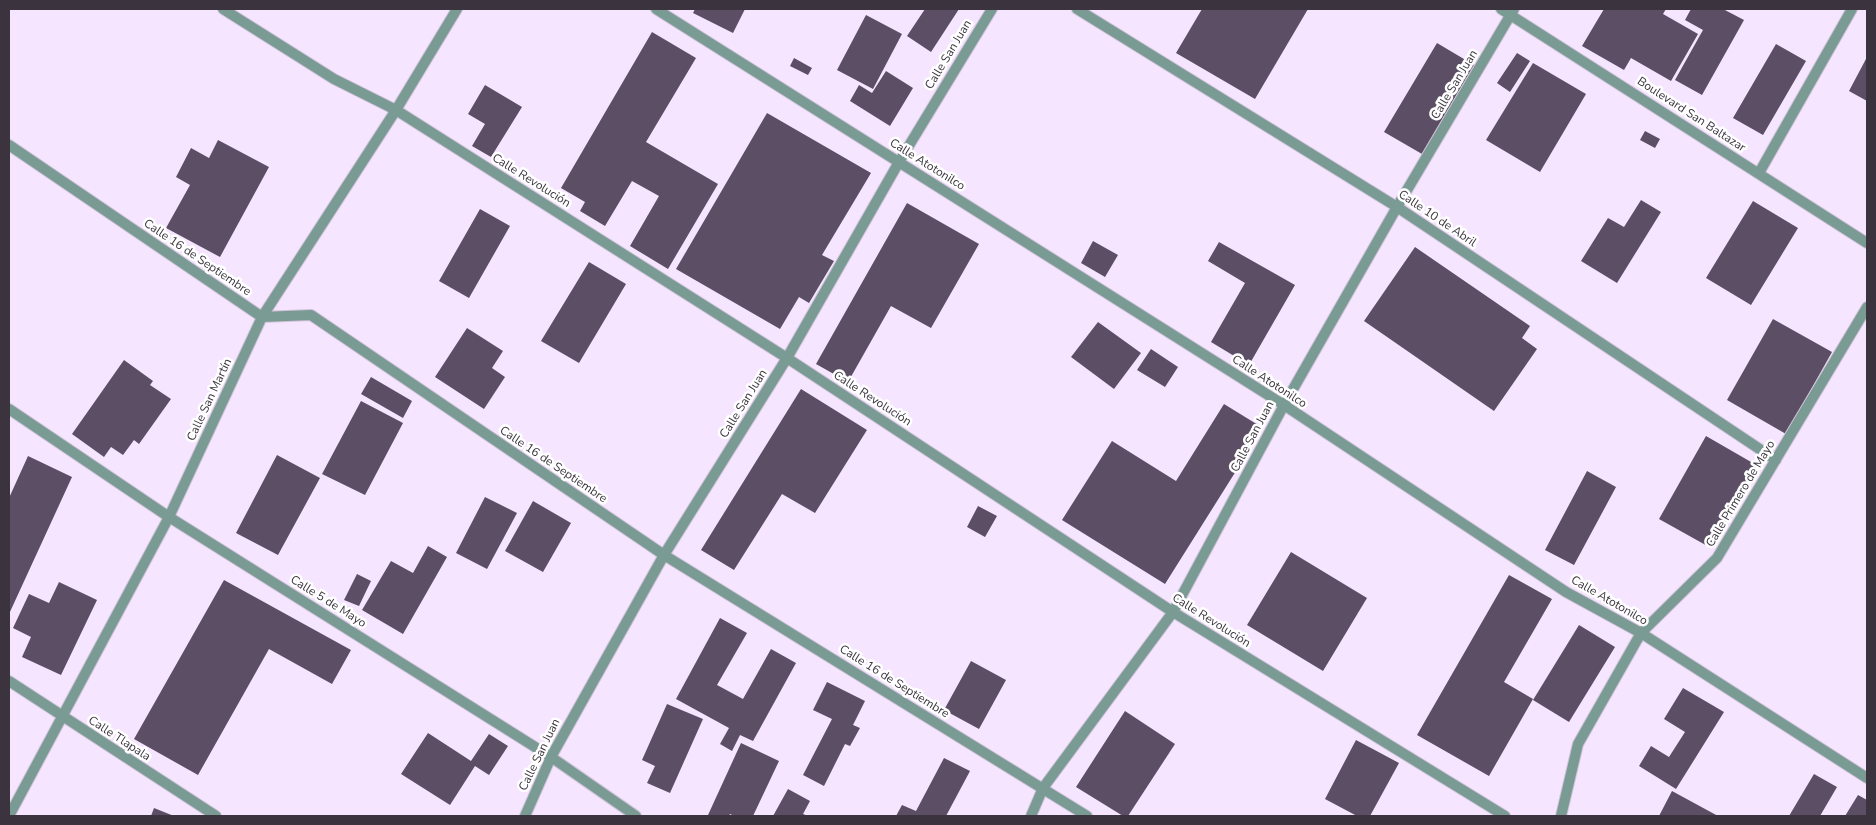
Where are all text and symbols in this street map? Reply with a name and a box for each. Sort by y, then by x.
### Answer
street label: Calle San Juan [923,18,975,92]
street label: Calle San Juan [1429,48,1481,122]
street label: Boulevard San Baltazar [1634,75,1748,155]
street label: Calle Atotonilco [887,136,967,194]
street label: Calle Revolución [489,151,573,211]
street label: Calle 10 de Abril [1395,188,1479,250]
street label: Calle 16 de Septiembre [140,217,254,299]
street label: Calle Atotonilco [1229,353,1309,411]
street label: Calle San Martín [185,356,235,444]
street label: Calle San Juan [717,367,771,441]
street label: Calle Revolución [830,369,914,429]
street label: Calle San Juan [1228,399,1278,475]
street label: Calle 16 de Septiembre [496,424,610,506]
street label: Calle Primero de Mayo [1703,438,1779,550]
street label: Calle 5 de Mayo [287,573,369,631]
street label: Calle Atotonilco [1568,573,1650,629]
street label: Calle Revolución [1169,591,1253,651]
street label: Calle 16 de Septiembre [836,642,952,722]
street label: Calle Tlapala [85,714,153,764]
street label: Calle San Juan [516,717,564,793]

